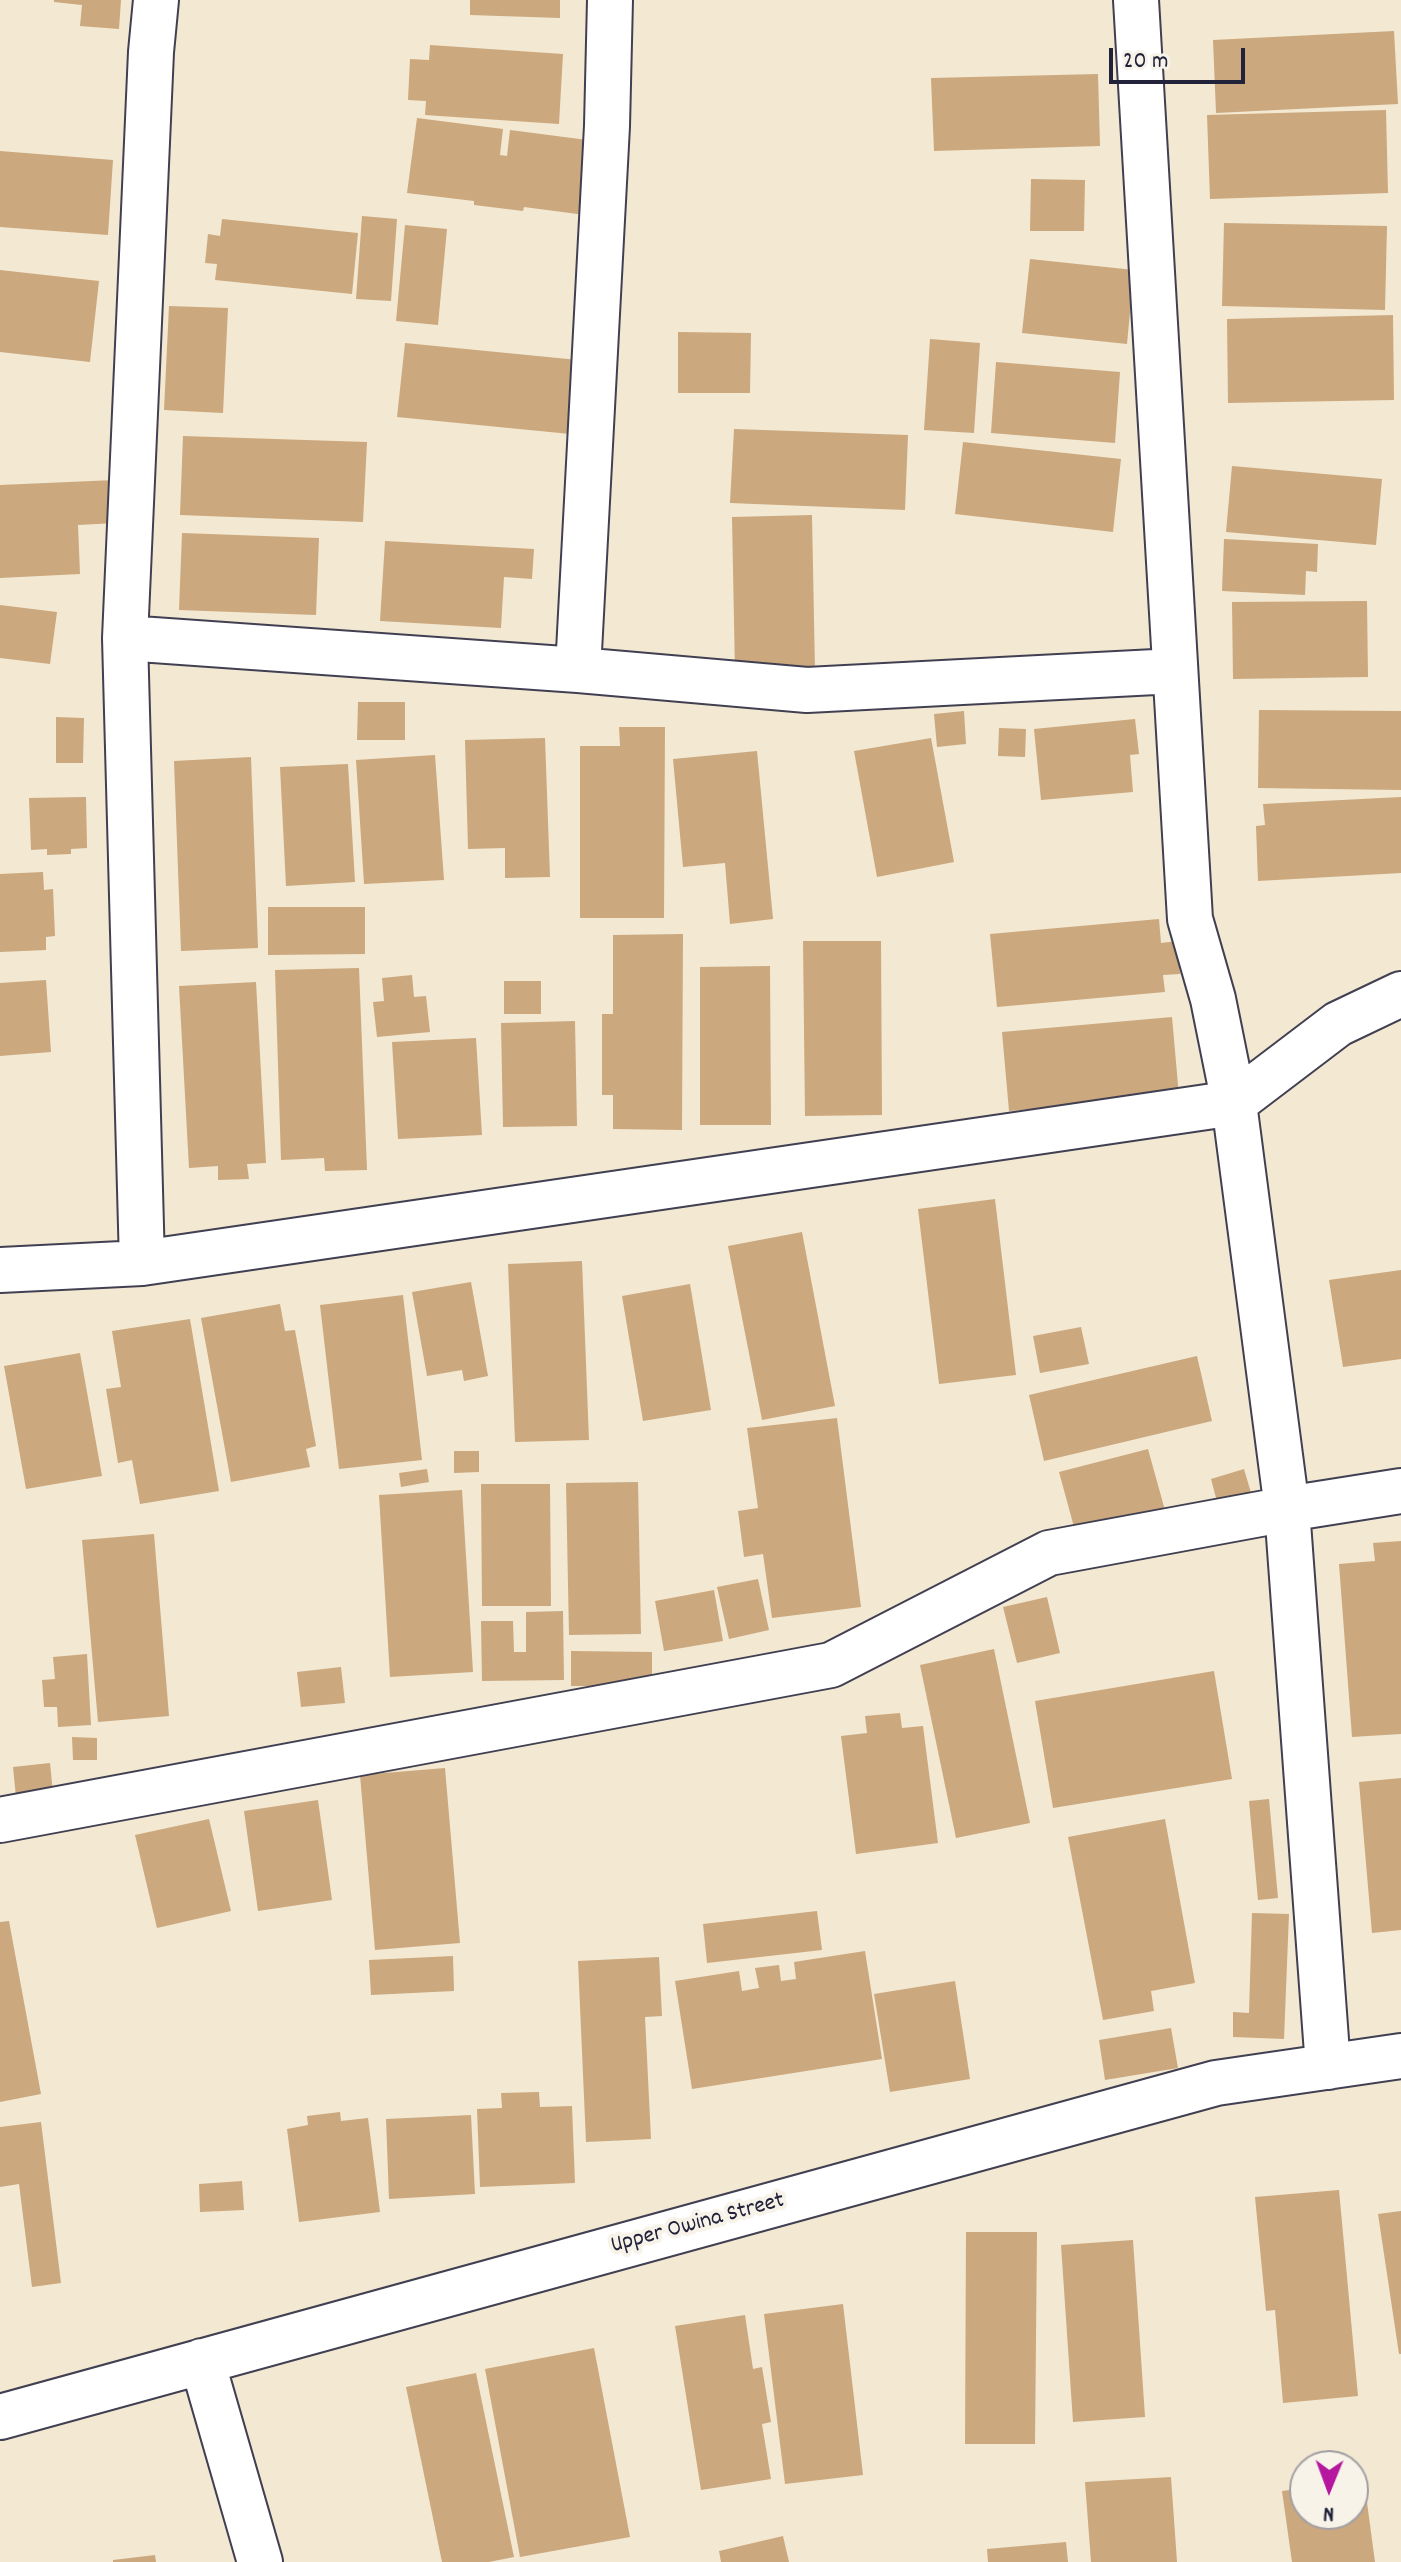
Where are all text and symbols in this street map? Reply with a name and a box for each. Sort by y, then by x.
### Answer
scale bar [1113,32,1249,82]
text: 20 m [1123,45,1169,79]
street label: Upper Owina Street [608,2188,788,2262]
north arrow [1289,2450,1369,2530]
text: N [1323,2497,1334,2528]

